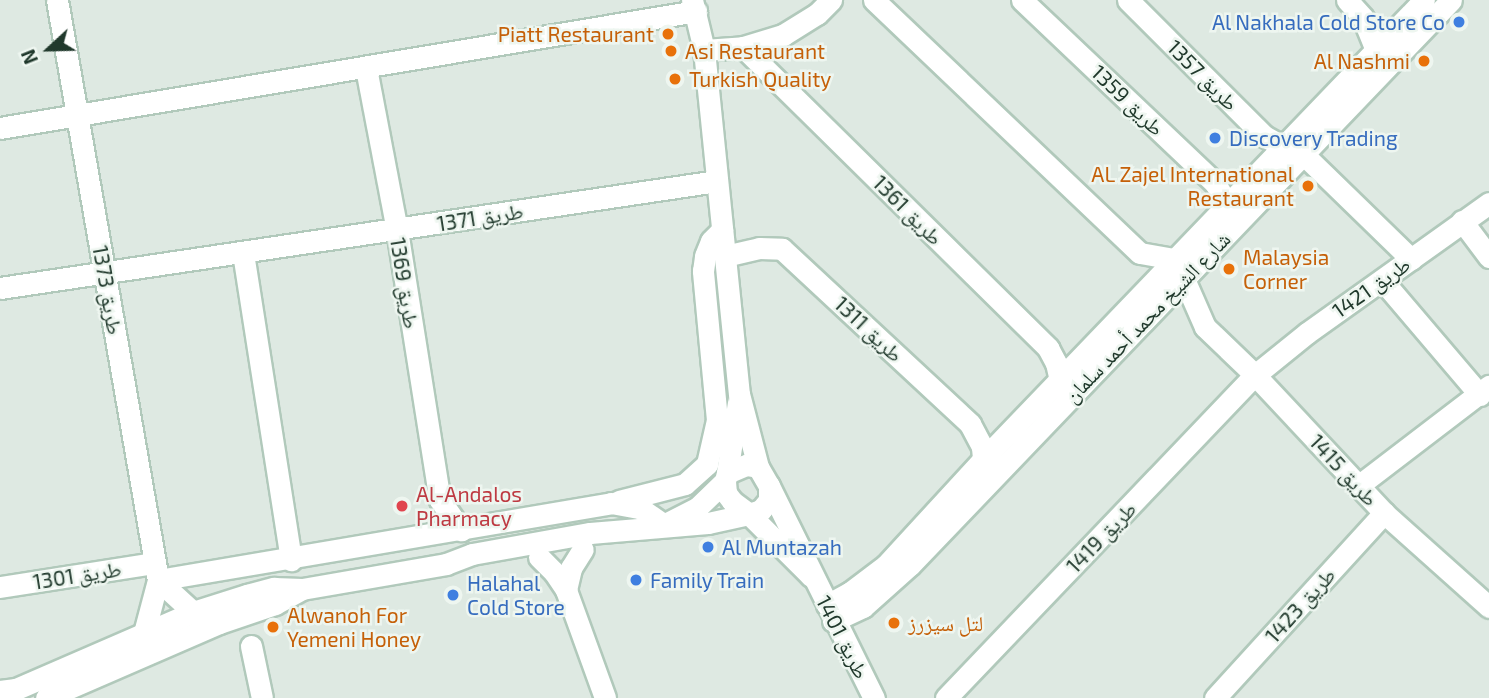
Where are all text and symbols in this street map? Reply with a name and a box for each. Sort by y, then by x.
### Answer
place label: Al Nakhala Cold Store Co [1211,9,1445,35]
north arrow [14,14,84,84]
marker: Al Nakhala Cold Store Co [1451,14,1467,30]
place label: Piatt Restaurant [498,21,654,47]
marker: Piatt Restaurant [660,26,676,42]
street label: طريق 1357 [1162,34,1244,116]
place label: Asi Restaurant [685,38,825,64]
marker: Asi Restaurant [663,43,679,59]
text: N [16,46,42,68]
place label: Al Nashmi [1313,48,1410,74]
marker: Al Nashmi [1416,53,1432,69]
street label: طريق 1359 [1087,59,1169,141]
place label: Turkish Quality [689,66,831,92]
marker: Turkish Quality [667,71,683,87]
place label: Discovery Trading [1229,125,1399,151]
marker: Discovery Trading [1207,130,1223,146]
place label: AL Zajel International Restaurant [1090,161,1294,211]
street label: طريق 1361 [868,170,948,250]
marker: AL Zajel International Restaurant [1300,178,1316,194]
street label: طريق 1371 [435,198,525,236]
street label: شارع الشيخ محمد أحمد سلمان [1059,226,1235,408]
street label: طريق 1369 [385,236,425,330]
street label: طريق 1373 [88,243,128,337]
place label: Malaysia Corner [1243,244,1329,294]
street label: طريق 1421 [1327,251,1415,323]
marker: Malaysia Corner [1221,261,1237,277]
street label: طريق 1311 [830,291,908,367]
street label: طريق 1415 [1305,429,1383,511]
place label: Al-Andalos Pharmacy [416,481,522,531]
street label: طريق 1419 [1061,496,1141,578]
marker: Al-Andalos Pharmacy [394,498,410,514]
place label: Al Muntazah [722,534,843,560]
marker: Al Muntazah [700,539,716,555]
street label: طريق 1301 [31,556,123,594]
street label: طريق 1423 [1260,562,1340,648]
place label: Family Train [650,567,765,593]
place label: Halahal Cold Store [467,570,565,620]
marker: Family Train [628,572,644,588]
marker: Halahal Cold Store [445,587,461,603]
street label: طريق 1401 [811,591,875,683]
place label: Alwanoh For Yemeni Honey [287,602,421,652]
place label: لتل سيزرز [908,610,983,636]
marker: لتل سيزرز [886,615,902,631]
marker: Alwanoh For Yemeni Honey [265,619,281,635]

